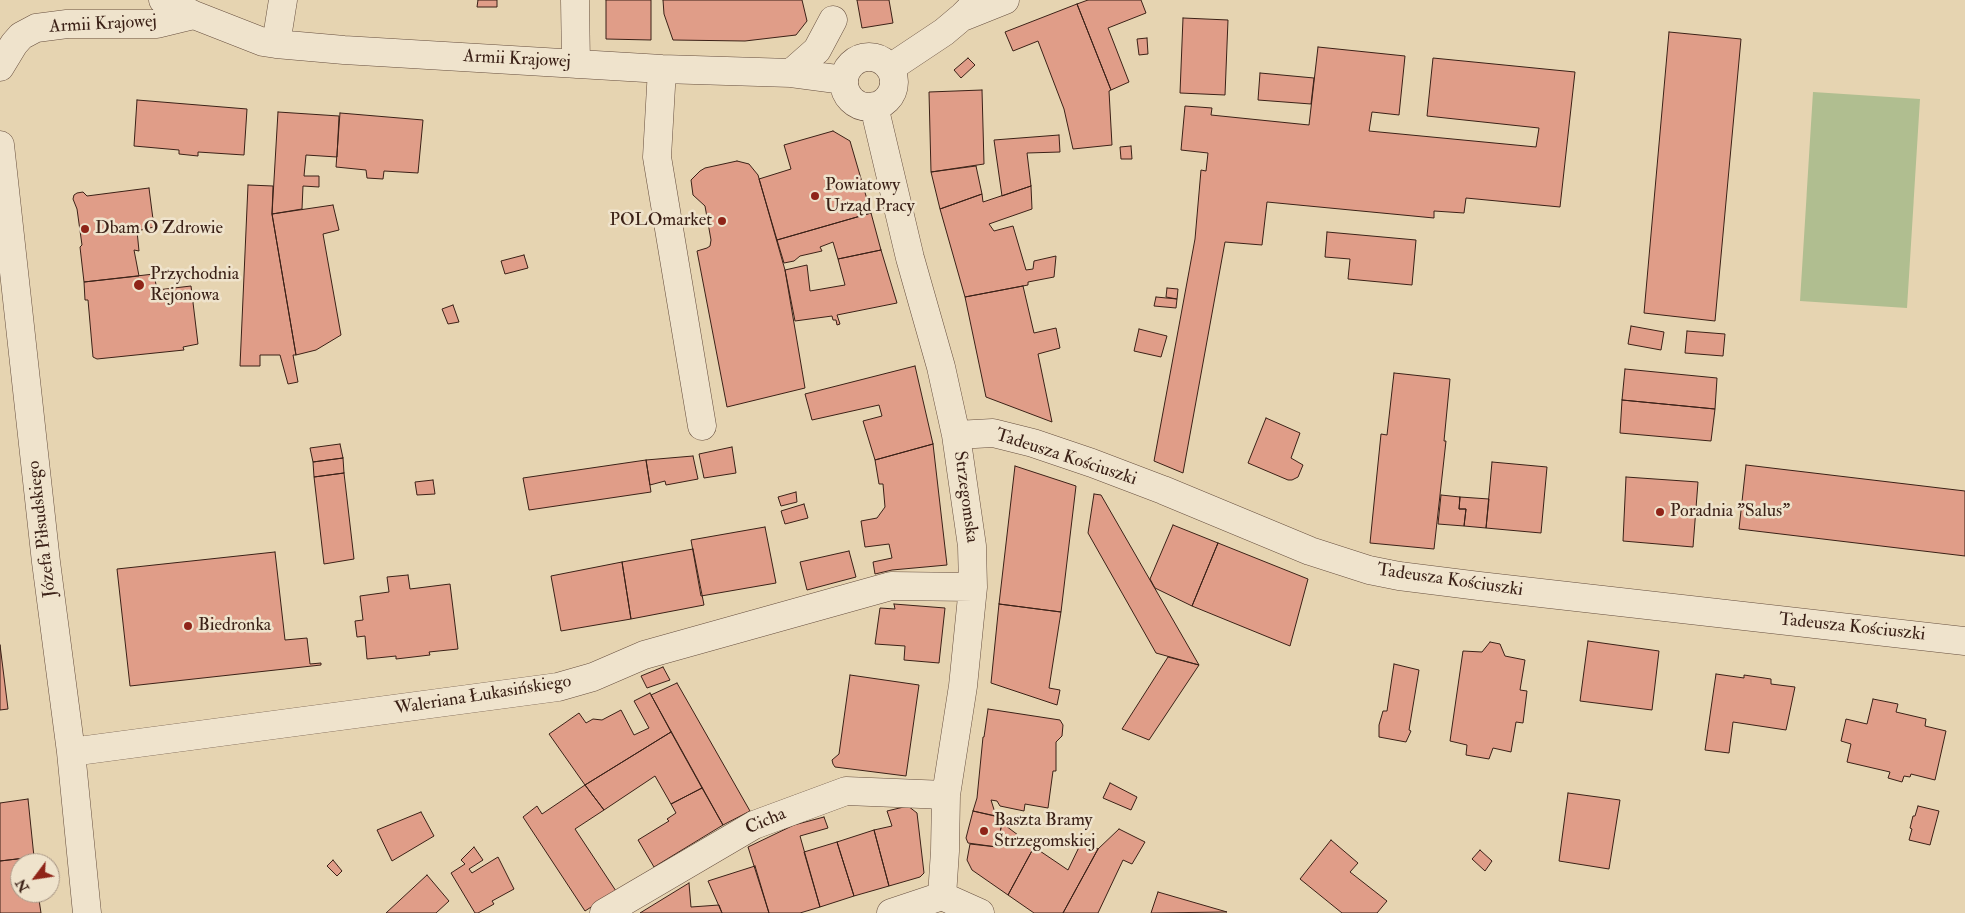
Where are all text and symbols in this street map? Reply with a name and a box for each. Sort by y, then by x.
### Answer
street label: Armii Krajowej [49,11,157,39]
street label: Armii Krajowej [463,46,571,74]
place label: Powiatowy Urząd Pracy [825,175,915,218]
marker: Powiatowy Urząd Pracy [809,190,821,202]
place label: POLOmarket [610,210,712,232]
marker: POLOmarket [716,215,728,227]
place label: Dbam O Zdrowie [95,218,223,240]
marker: Dbam O Zdrowie [79,223,91,235]
place label: Przychodnia Rejonowa [150,264,239,306]
marker: Przychodnia Rejonowa [132,278,146,292]
street label: Tadeusza Kościuszki [993,425,1139,491]
street label: Strzegomska [948,450,982,544]
street label: Józefa Piłsudskiego [24,459,62,599]
place label: Poradnia "Salus" [1670,501,1790,523]
marker: Poradnia "Salus" [1654,506,1666,518]
street label: Tadeusza Kościuszki [1376,560,1524,602]
street label: Tadeusza Kościuszki [1778,610,1926,646]
place label: Biedronka [198,615,271,637]
marker: Biedronka [182,620,194,632]
street label: Waleriana Łukasińskiego [393,671,573,721]
street label: Cicha [743,804,789,840]
place label: Baszta Bramy Strzegomskiej [994,810,1095,852]
marker: Baszta Bramy Strzegomskiej [978,825,990,837]
north arrow [10,853,60,903]
text: N [12,876,33,895]

